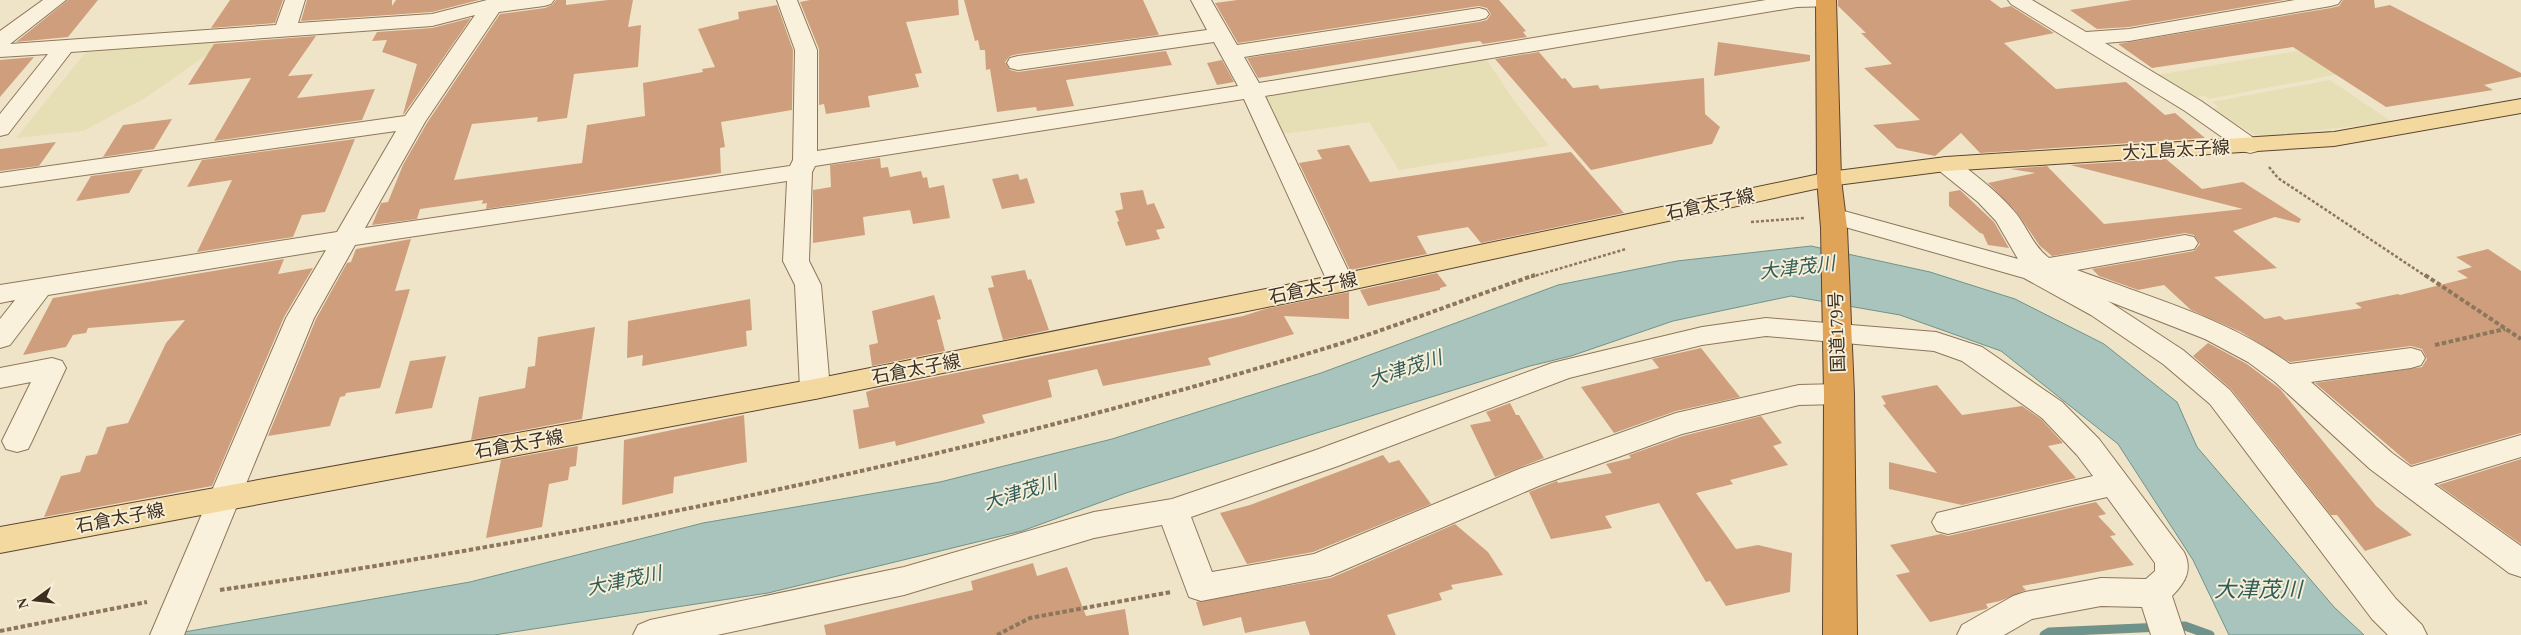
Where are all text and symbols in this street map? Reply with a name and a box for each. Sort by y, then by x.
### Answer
street label: 大江島太子線 [2122,137,2230,163]
street label: 石倉太子線 [1664,185,1756,223]
water label: 大津茂川 [1758,252,1838,283]
street label: 石倉太子線 [1267,269,1359,307]
street label: 国道179号 [1826,291,1848,373]
water label: 大津茂川 [1366,346,1446,390]
street label: 石倉太子線 [870,351,962,387]
street label: 石倉太子線 [473,426,565,462]
water label: 大津茂川 [981,471,1061,514]
street label: 石倉太子線 [74,500,166,536]
water label: 大津茂川 [585,562,665,599]
north arrow [10,575,60,625]
water label: 大津茂川 [2214,577,2304,602]
text: N [14,596,31,610]

